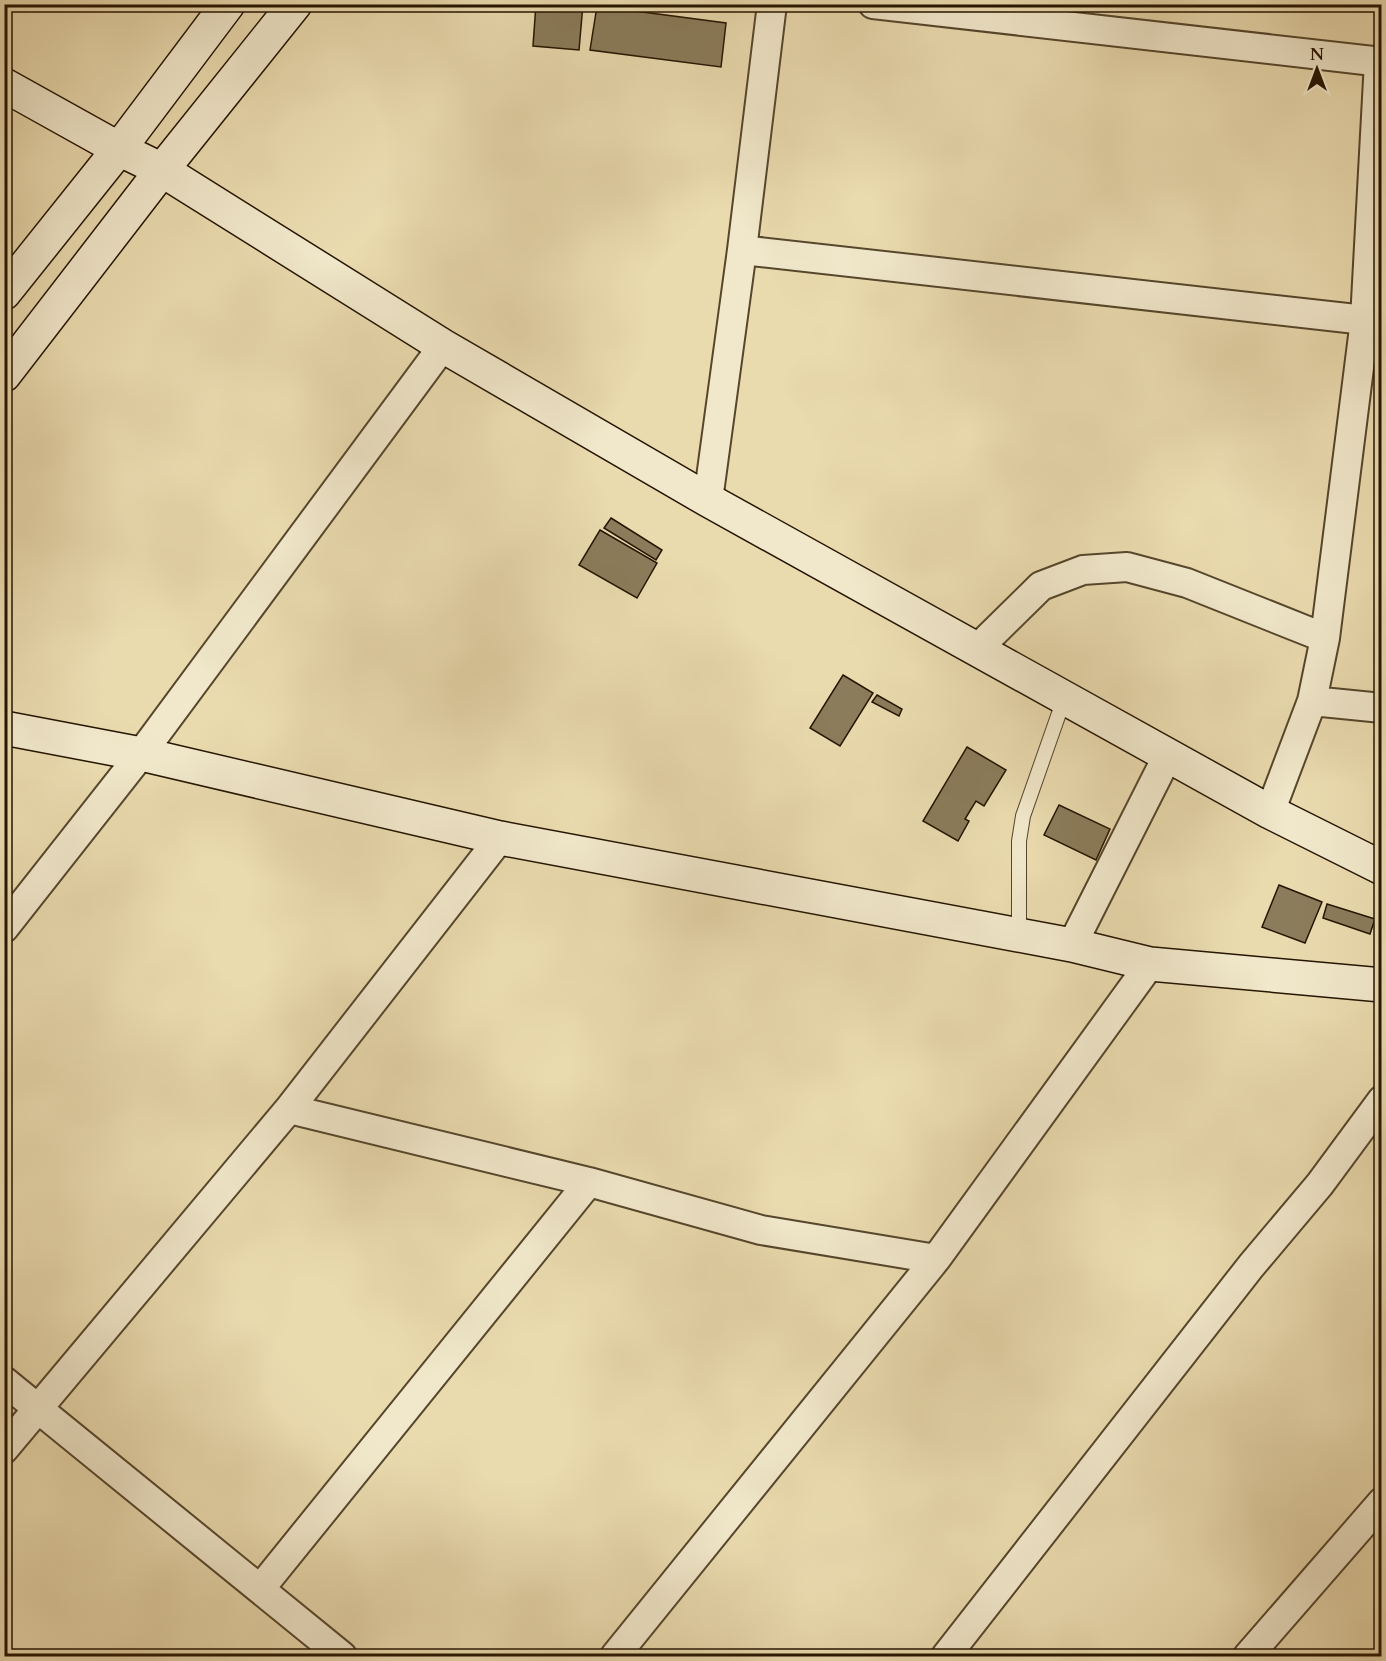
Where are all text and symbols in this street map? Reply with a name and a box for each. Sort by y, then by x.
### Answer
north arrow [1287,39,1347,99]
text: N [1310,44,1324,66]

